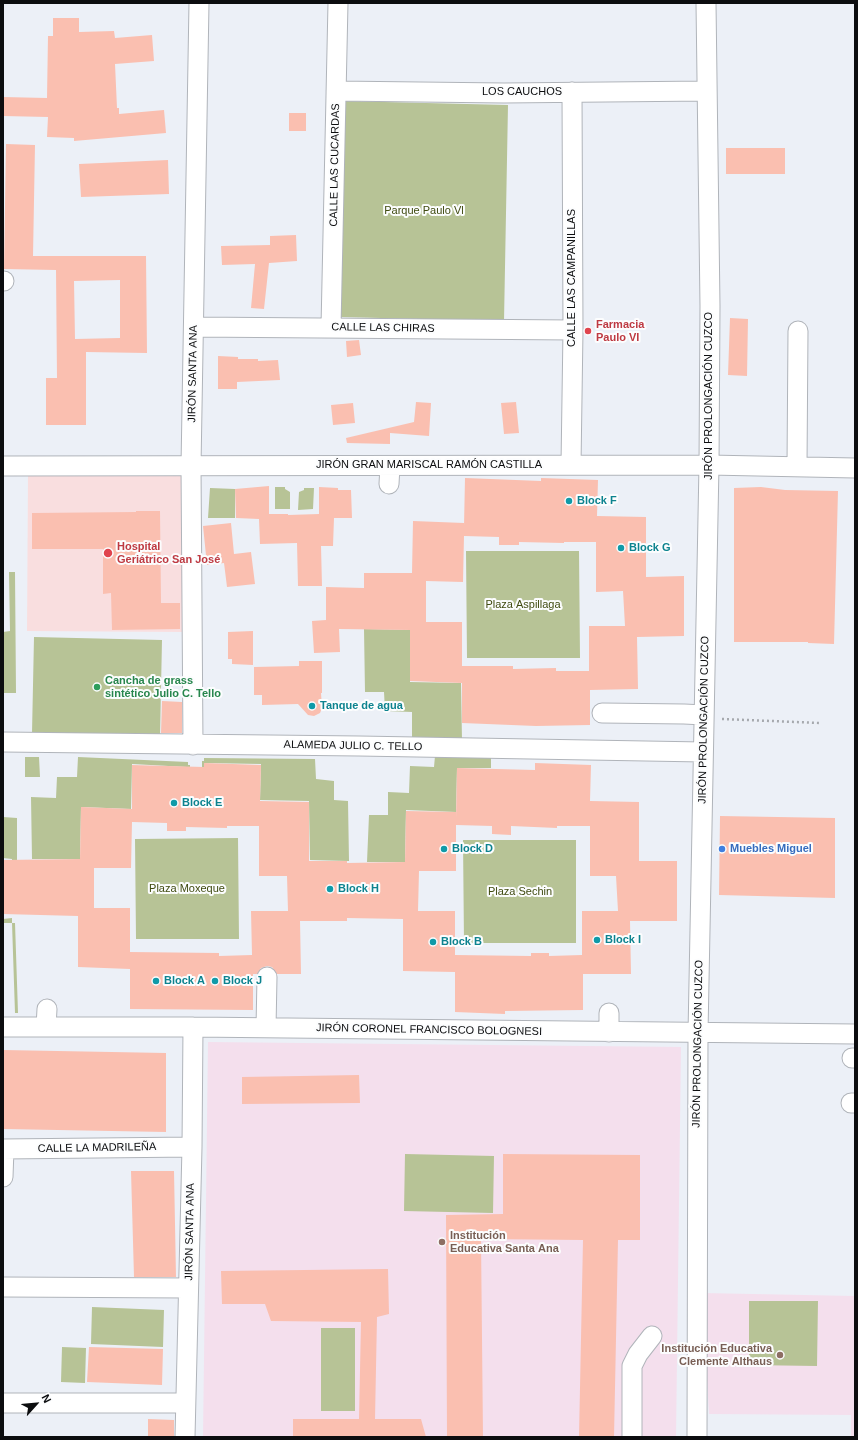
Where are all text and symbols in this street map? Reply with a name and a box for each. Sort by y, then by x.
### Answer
street label: LOS CAUCHOS [482,85,562,99]
street label: CALLE LAS CUCARDAS [327,103,343,227]
park label: Parque Paulo Vl [384,204,464,218]
street label: CALLE LAS CAMPANILLAS [565,209,579,347]
street label: JIRÓN PROLONGACIÓN CUZCO [702,312,716,480]
place label: Farmacia Paulo VI [596,318,644,344]
street label: CALLE LAS CHIRAS [331,320,435,336]
street label: JIRÓN SANTA ANA [186,325,200,423]
marker: Farmacia Paulo VI [583,326,593,336]
street label: JIRÓN GRAN MARISCAL RAMÓN CASTILLA [316,458,542,472]
place label: Block F [577,494,617,508]
marker: Block F [564,496,574,506]
place label: Hospital Geriátrico San José [117,540,220,566]
place label: Block G [629,541,671,555]
marker: Block G [616,543,626,553]
marker: Hospital Geriátrico San José [102,547,114,559]
park label: Plaza Aspillaga [485,598,561,612]
street label: JIRÓN PROLONGACIÓN CUZCO [696,636,712,804]
place label: Cancha de grass sintético Julio C. Tello [105,674,221,700]
marker: Cancha de grass sintético Julio C. Tello [92,682,102,692]
place label: Tanque de agua [320,699,403,713]
marker: Tanque de agua [307,701,317,711]
street label: ALAMEDA JULIO C. TELLO [284,738,422,754]
place label: Block E [182,796,222,810]
marker: Block E [169,798,179,808]
place label: Block D [452,842,493,856]
place label: Muebles Miguel [730,842,812,856]
marker: Block D [439,844,449,854]
marker: Muebles Miguel [717,844,727,854]
park label: Plaza Moxeque [149,882,225,896]
place label: Block H [338,882,379,896]
marker: Block H [325,884,335,894]
park label: Plaza Sechin [488,885,552,899]
place label: Block I [605,933,641,947]
place label: Block B [441,935,482,949]
marker: Block I [592,935,602,945]
marker: Block B [428,937,438,947]
street label: JIRÓN PROLONGACIÓN CUZCO [690,960,706,1128]
place label: Block A [164,974,205,988]
place label: Block J [223,974,262,988]
marker: Block A [151,976,161,986]
marker: Block J [210,976,220,986]
street label: JIRÓN CORONEL FRANCISCO BOLOGNESI [316,1021,542,1039]
street label: CALLE LA MADRILEÑA [38,1140,156,1156]
street label: JIRÓN SANTA ANA [183,1183,197,1281]
place label: Institución Educativa Santa Ana [450,1229,559,1255]
marker: Institución Educativa Santa Ana [437,1237,447,1247]
place label: Institución Educativa Clemente Althaus [661,1342,772,1368]
marker: Institución Educativa Clemente Althaus [775,1350,785,1360]
north arrow [16,1384,56,1424]
text: N [40,1392,54,1405]

